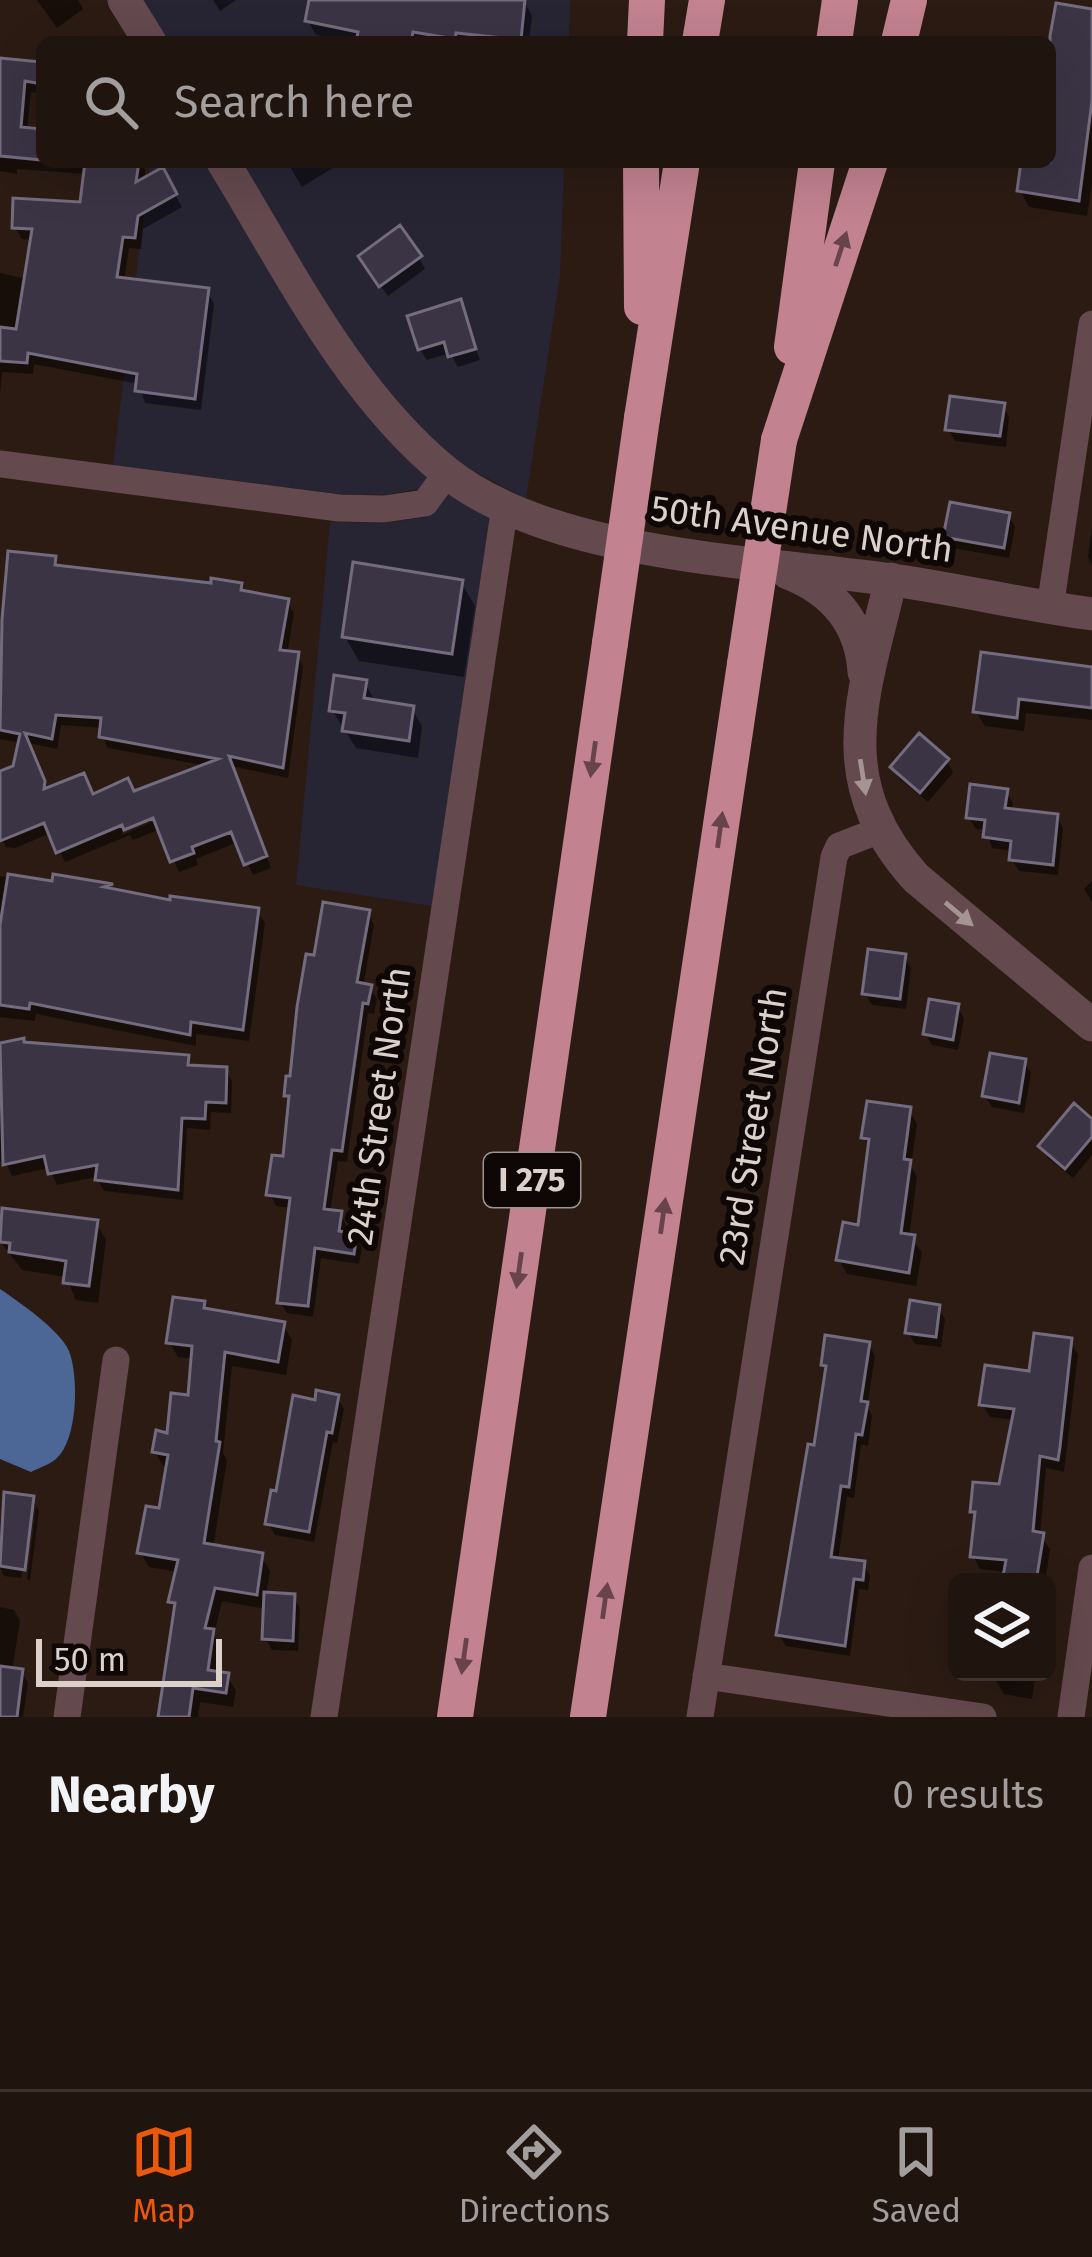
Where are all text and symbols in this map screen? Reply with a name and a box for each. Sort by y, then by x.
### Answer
search box [36,36,1056,168]
icon: search [78,69,144,135]
text: Search here [174,75,414,129]
one-way arrow [833,230,852,267]
street label: 50th Avenue North [648,486,956,572]
one-way arrow [583,741,602,778]
one-way arrow [854,758,873,796]
one-way arrow [711,811,730,848]
one-way arrow [944,901,974,927]
street label: 24th Street North [338,964,420,1248]
street label: 23rd Street North [709,984,797,1268]
road number: I 275 [484,1153,580,1207]
one-way arrow [654,1196,673,1234]
one-way arrow [509,1251,528,1289]
map controls [948,1573,1056,1681]
button: layers [948,1573,1056,1681]
one-way arrow [596,1582,615,1620]
scale bar [36,1633,222,1686]
one-way arrow [454,1637,473,1675]
text: 50 m [54,1640,126,1680]
text: Nearby [48,1764,214,1826]
text: 0 results [892,1772,1044,1818]
tab: Map [131,2119,197,2231]
tab: Directions [459,2119,610,2231]
tab: Saved [872,2119,961,2231]

